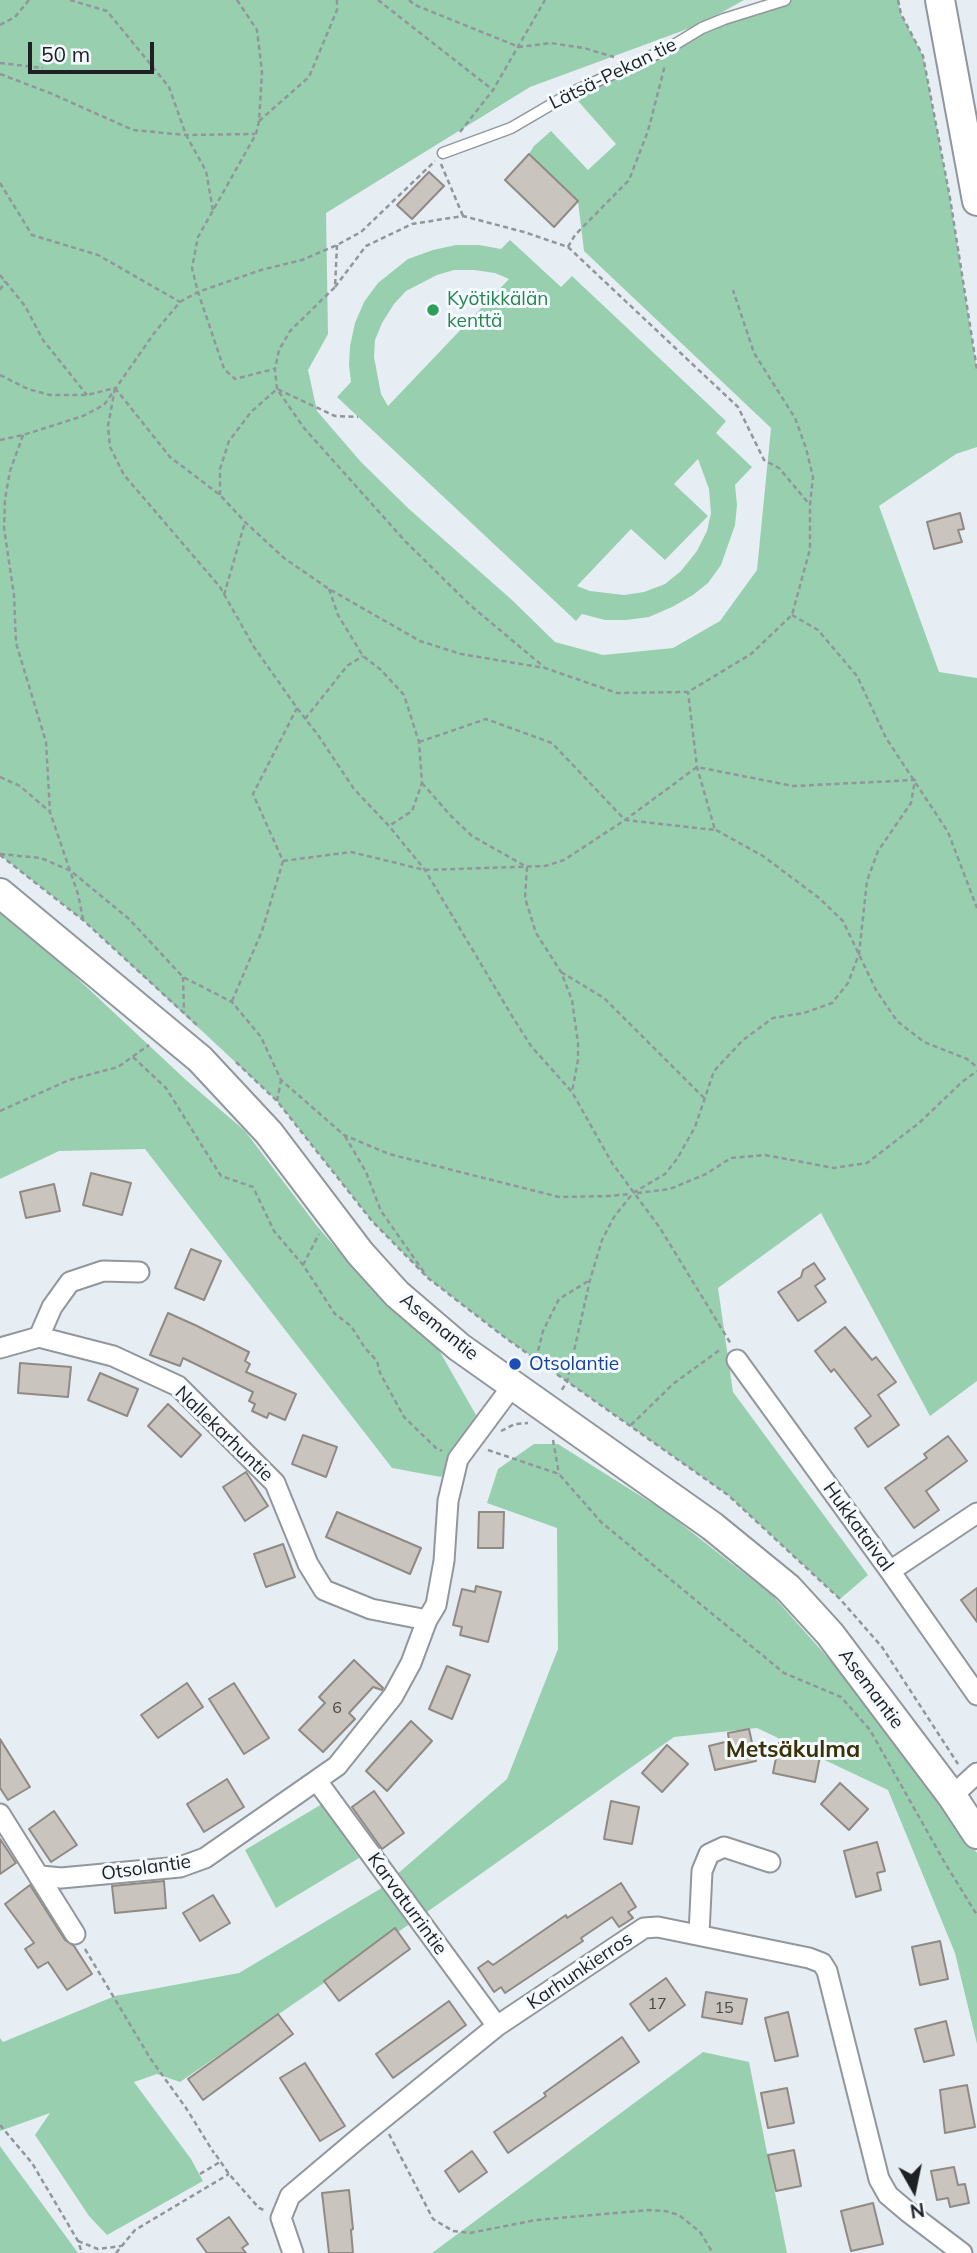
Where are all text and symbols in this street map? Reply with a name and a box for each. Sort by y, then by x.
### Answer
scale bar [32,28,158,72]
street label: Lätsä-Pekan tie [546,33,680,115]
text: 50 m [41,41,90,67]
place label: Kyötikkälän kenttä [447,288,548,332]
marker: Kyötikkälän kenttä [425,302,441,318]
street label: Asemantie [395,1288,483,1366]
place label: Otsolantie [529,1353,619,1375]
marker: Otsolantie [507,1356,523,1372]
street label: Nallekarhuntie [170,1381,278,1487]
street label: Hukkataival [818,1478,898,1576]
street label: Asemantie [834,1644,908,1734]
house number: 6 [332,1698,342,1718]
district label: Metsäkulma [726,1736,860,1764]
street label: Karvaturrintie [362,1848,452,1960]
street label: Otsolantie [100,1850,192,1886]
street label: Karhunkierros [523,1927,637,2015]
house number: 17 [647,1994,667,2014]
house number: 15 [714,1998,734,2018]
north arrow [879,2155,949,2225]
text: N [908,2198,926,2224]

